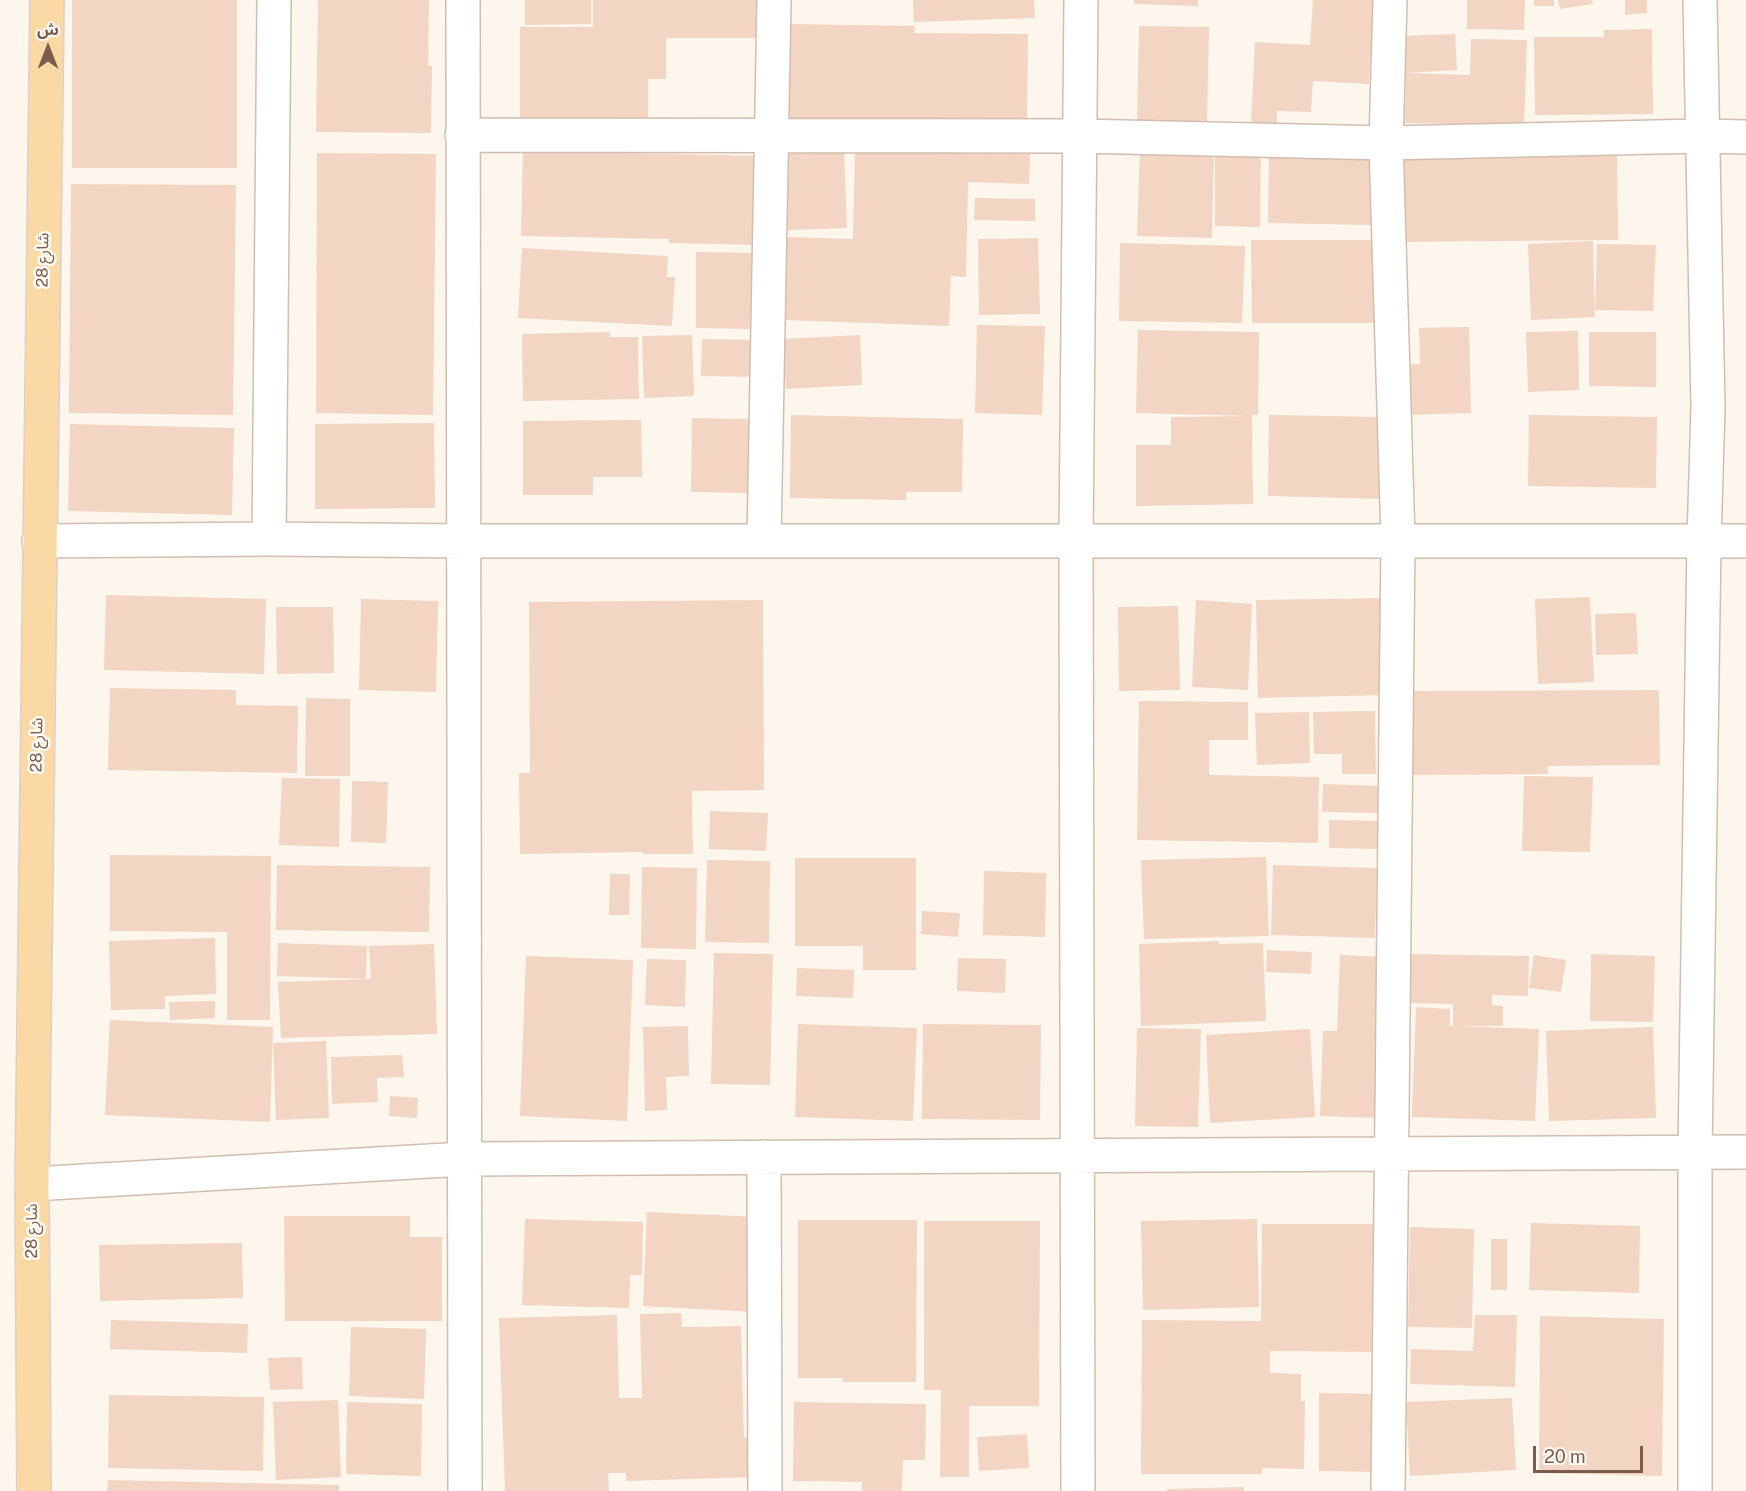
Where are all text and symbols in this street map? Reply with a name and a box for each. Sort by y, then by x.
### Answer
north arrow [18,18,78,78]
text: ش [37,20,59,39]
street label: شارع 28 [33,232,53,288]
street label: شارع 28 [27,717,47,773]
street label: شارع 28 [22,1204,42,1258]
scale bar [1536,1434,1646,1472]
text: 20 m [1544,1446,1586,1467]

